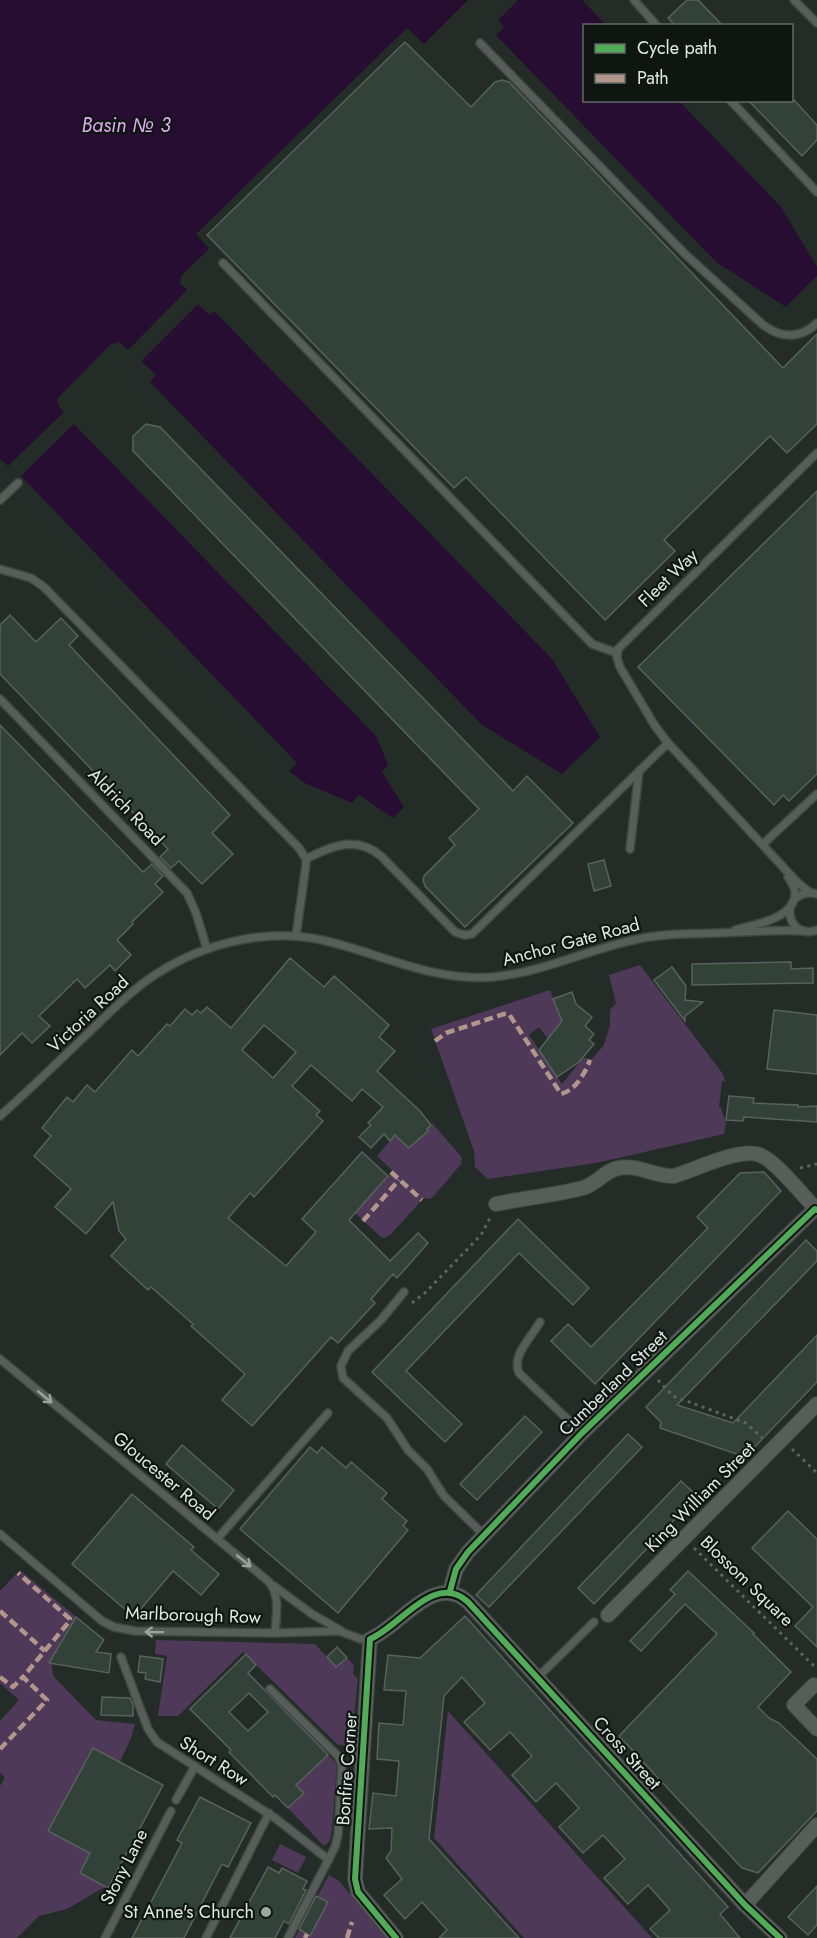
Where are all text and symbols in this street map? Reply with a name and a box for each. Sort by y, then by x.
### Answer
legend [583,24,793,102]
text: Cycle path [637,35,717,61]
text: Path [637,65,669,91]
water label: Basin № 3 [81,111,171,140]
street label: Fleet Way [632,543,704,613]
street label: Aldrich Road [82,762,170,852]
street label: Anchor Gate Road [499,911,643,973]
street label: Victoria Road [41,969,135,1059]
street label: Cumberland Street [553,1324,674,1442]
one-way arrow [37,1390,53,1403]
street label: Gloucester Road [107,1425,221,1527]
street label: King William Street [639,1436,761,1558]
street label: Blossom Square [694,1530,800,1632]
one-way arrow [236,1555,252,1568]
street label: Marlborough Row [125,1600,262,1630]
one-way arrow [144,1626,164,1638]
street label: Bonfire Corner [330,1711,364,1826]
street label: Cross Street [587,1711,668,1796]
street label: Short Row [174,1730,254,1793]
street label: Stony Lane [94,1824,154,1910]
place label: St Anne's Church [124,1899,254,1925]
marker: St Anne's Church [259,1905,273,1919]

